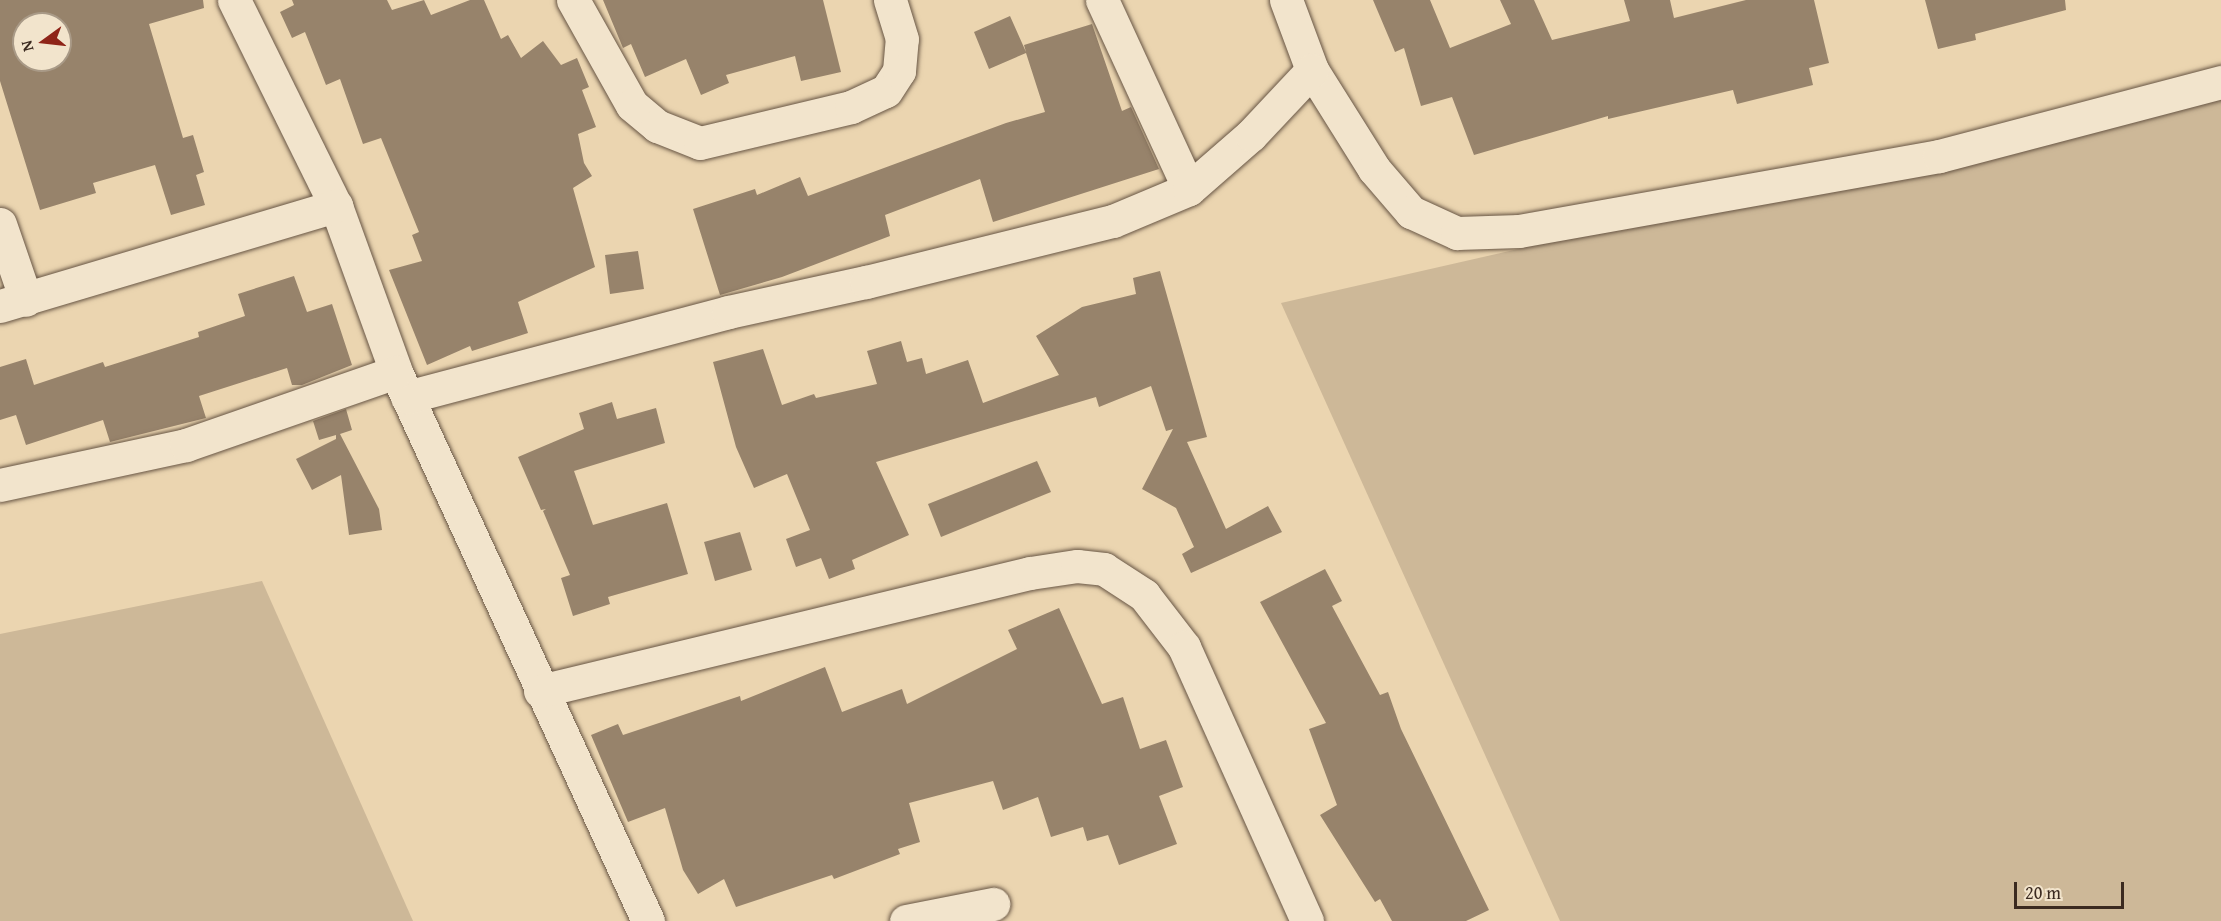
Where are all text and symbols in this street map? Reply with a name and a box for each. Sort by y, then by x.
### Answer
north arrow [12,12,72,72]
text: N [14,38,40,54]
scale bar [2017,870,2126,908]
text: 20 m [2025,879,2061,906]

